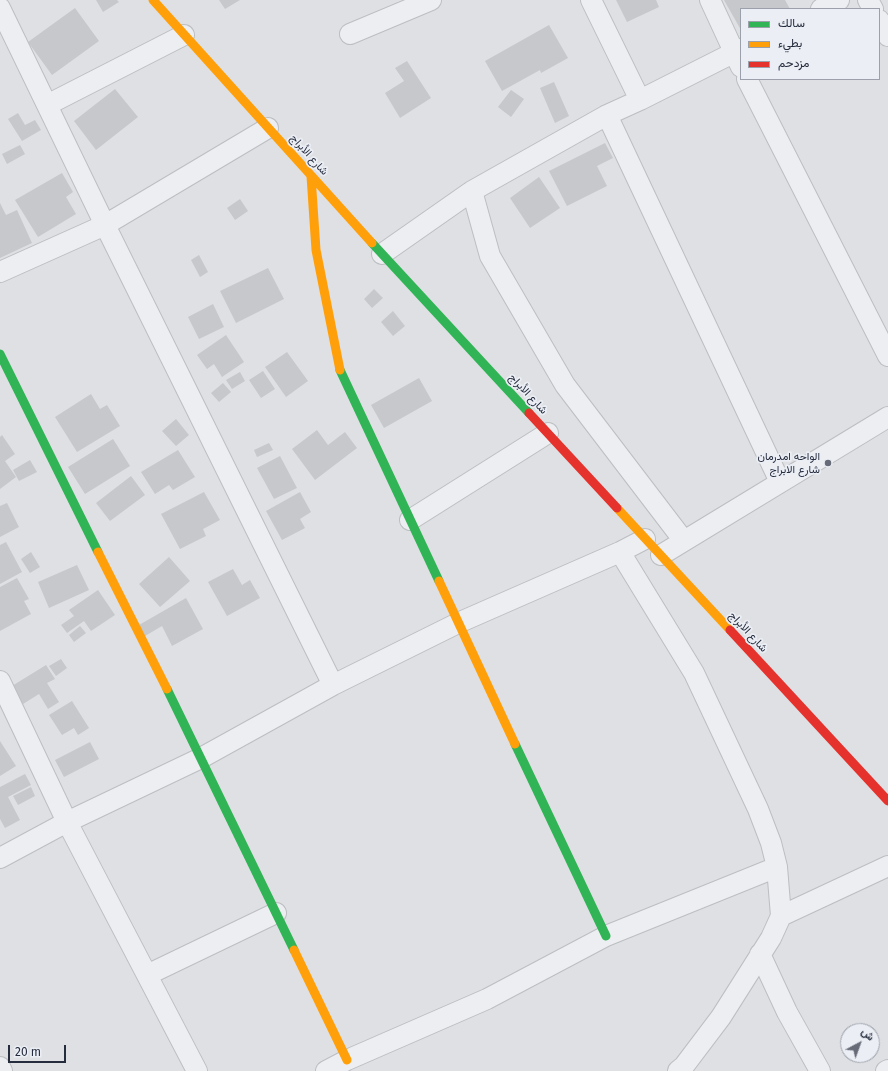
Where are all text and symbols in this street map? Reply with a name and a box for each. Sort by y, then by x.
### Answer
legend [740,8,880,80]
text: سالك [778,16,805,30]
text: بطيء [778,36,802,50]
text: مزدحم [778,56,809,70]
street label: شارع الأبراج [287,132,331,178]
street label: شارع الأبراج [506,371,550,417]
place label: الواحه امدرمان شارع الابراج [757,450,820,476]
marker: الواحه امدرمان شارع الابراج [823,458,833,468]
street label: شارع الأبراج [726,609,770,655]
north arrow [840,1023,880,1063]
text: ش [858,1025,877,1044]
scale bar [10,1037,68,1063]
text: 20 m [15,1045,41,1059]

